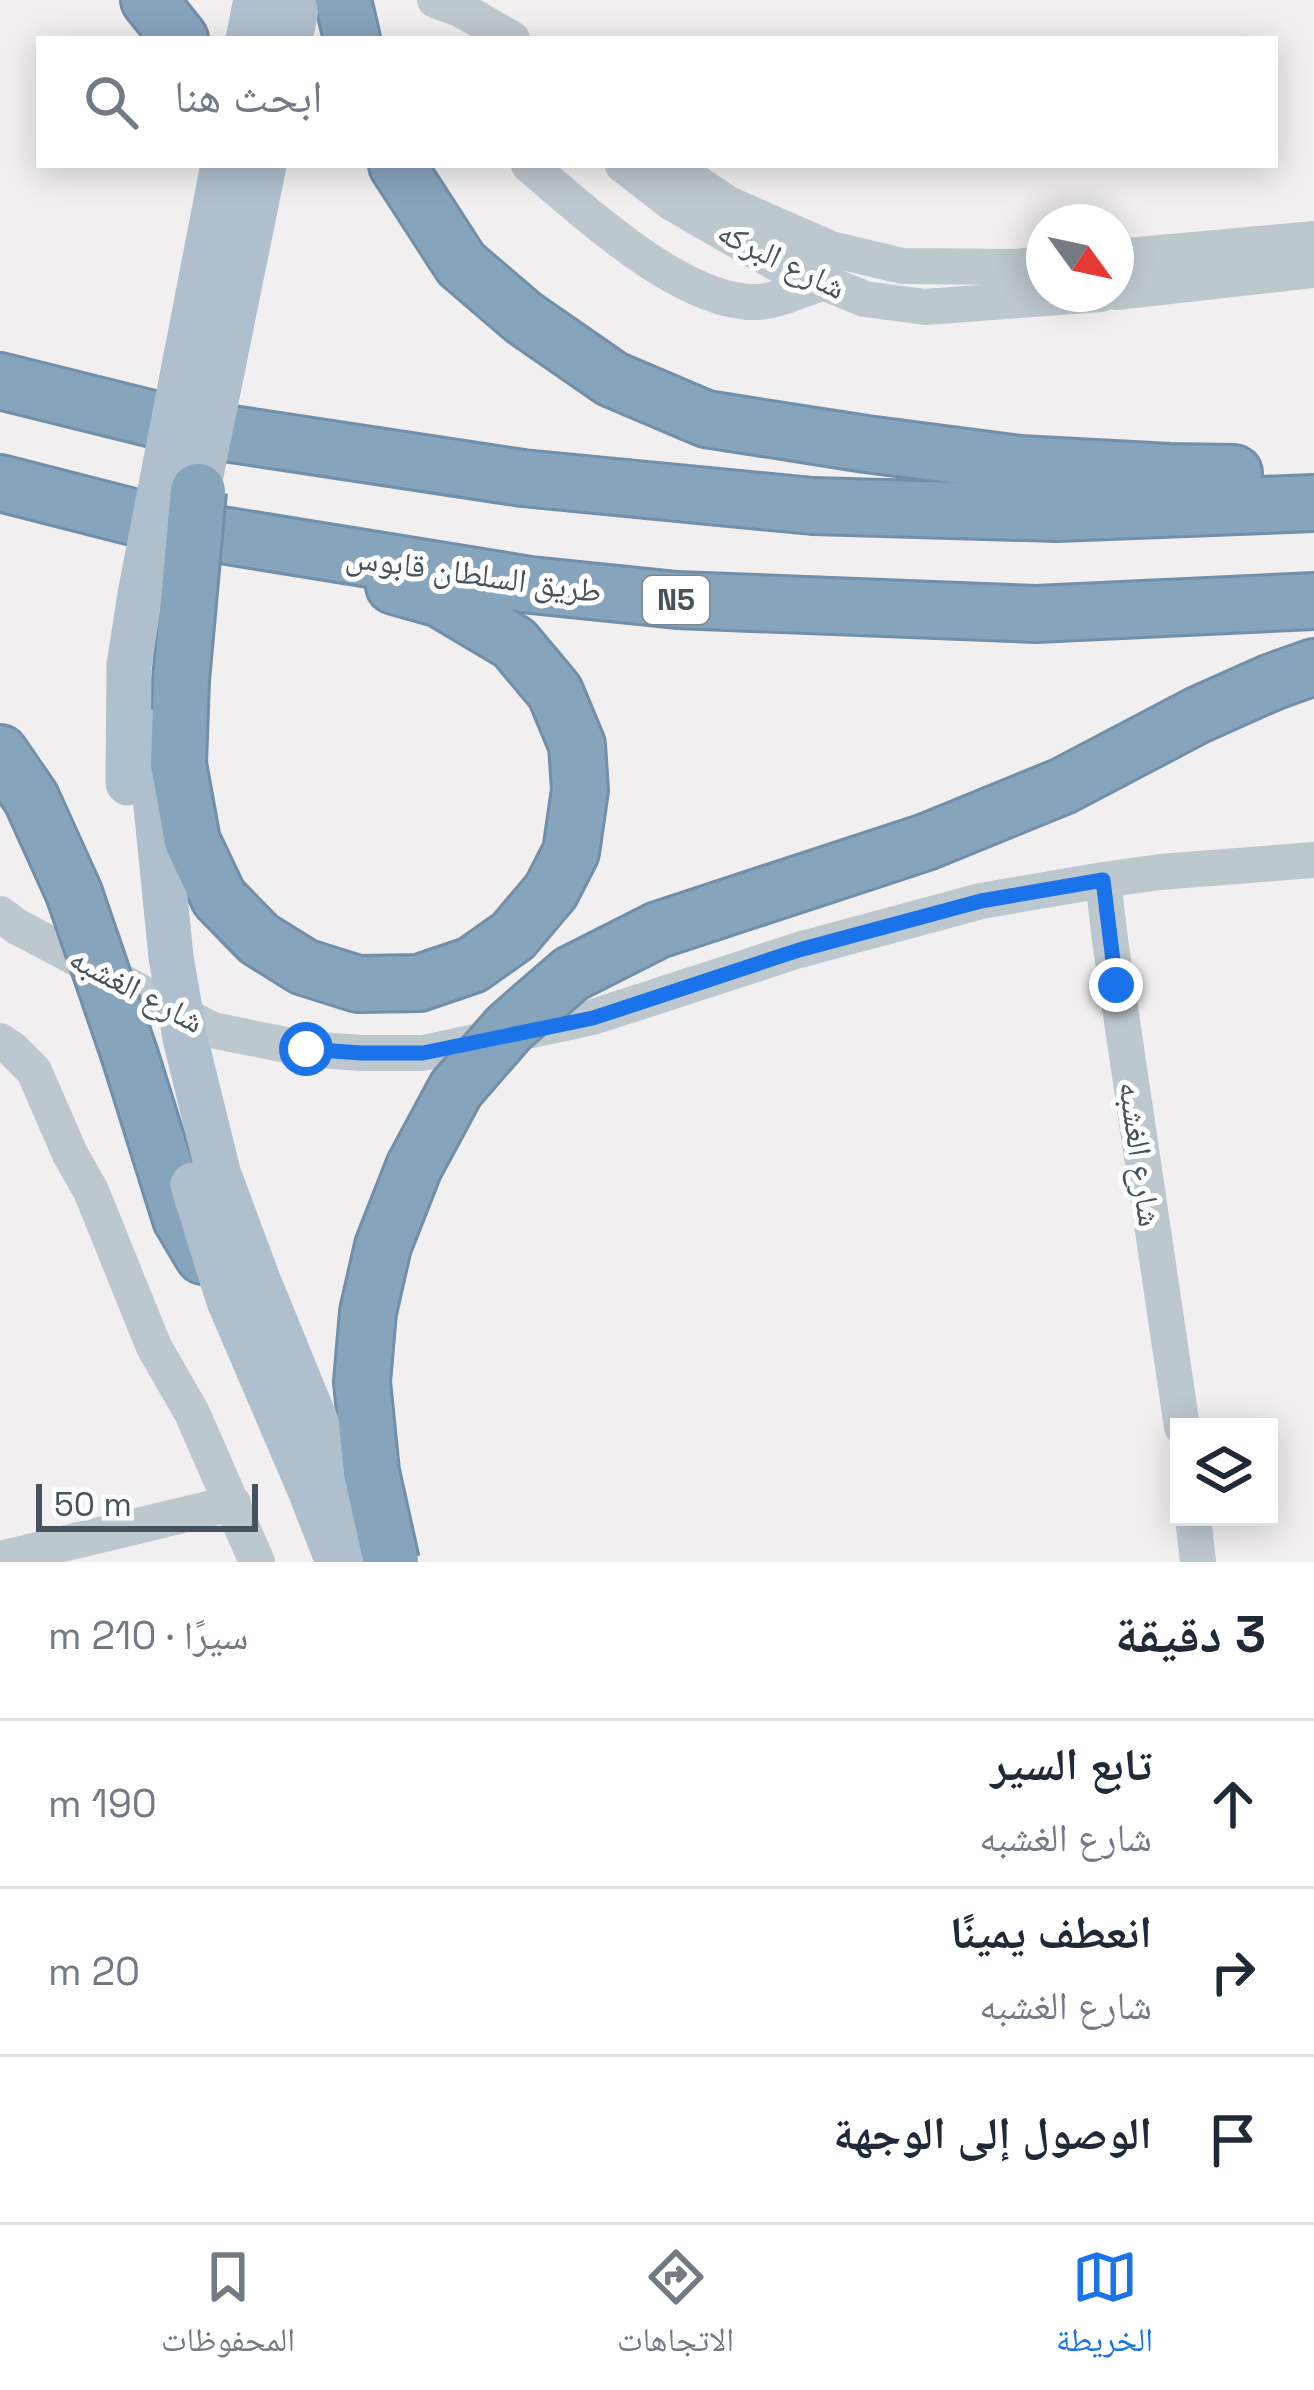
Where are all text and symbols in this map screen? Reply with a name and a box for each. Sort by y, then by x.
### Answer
search box [36,36,1278,168]
text: ابحث هنا [174,68,323,125]
icon: search [78,69,144,135]
north arrow [1026,204,1134,312]
street label: شارع البركه [710,211,853,309]
street label: طريق السلطان قابوس [343,535,605,613]
road number: N5 [643,576,709,624]
street label: شارع الغشبه [62,937,211,1043]
route end [1089,958,1143,1012]
route start [279,1022,333,1076]
street label: شارع الغشبه [1109,1079,1171,1229]
map controls [1170,1418,1278,1526]
button: layers [1170,1418,1278,1526]
scale bar [36,1478,258,1531]
text: 50 m [54,1484,132,1526]
text: 3 دقيقة [1115,1602,1266,1667]
text: سيرًا · 210 m [48,1611,249,1660]
text: تابع السير [990,1736,1152,1793]
icon: ahead [1200,1771,1266,1837]
text: 190 m [48,1779,157,1828]
text: شارع الغشبه [979,1813,1152,1862]
text: انعطف يمينًا [950,1904,1152,1961]
icon: right [1200,1939,1266,2005]
text: 20 m [48,1947,140,1996]
text: شارع الغشبه [979,1981,1152,2030]
text: الوصول إلى الوجهة [833,2105,1152,2162]
icon: arrive [1200,2107,1266,2173]
tab: المحفوظات [161,2244,295,2372]
tab: الاتجاهات [617,2244,734,2372]
tab: الخريطة [1056,2244,1153,2372]

